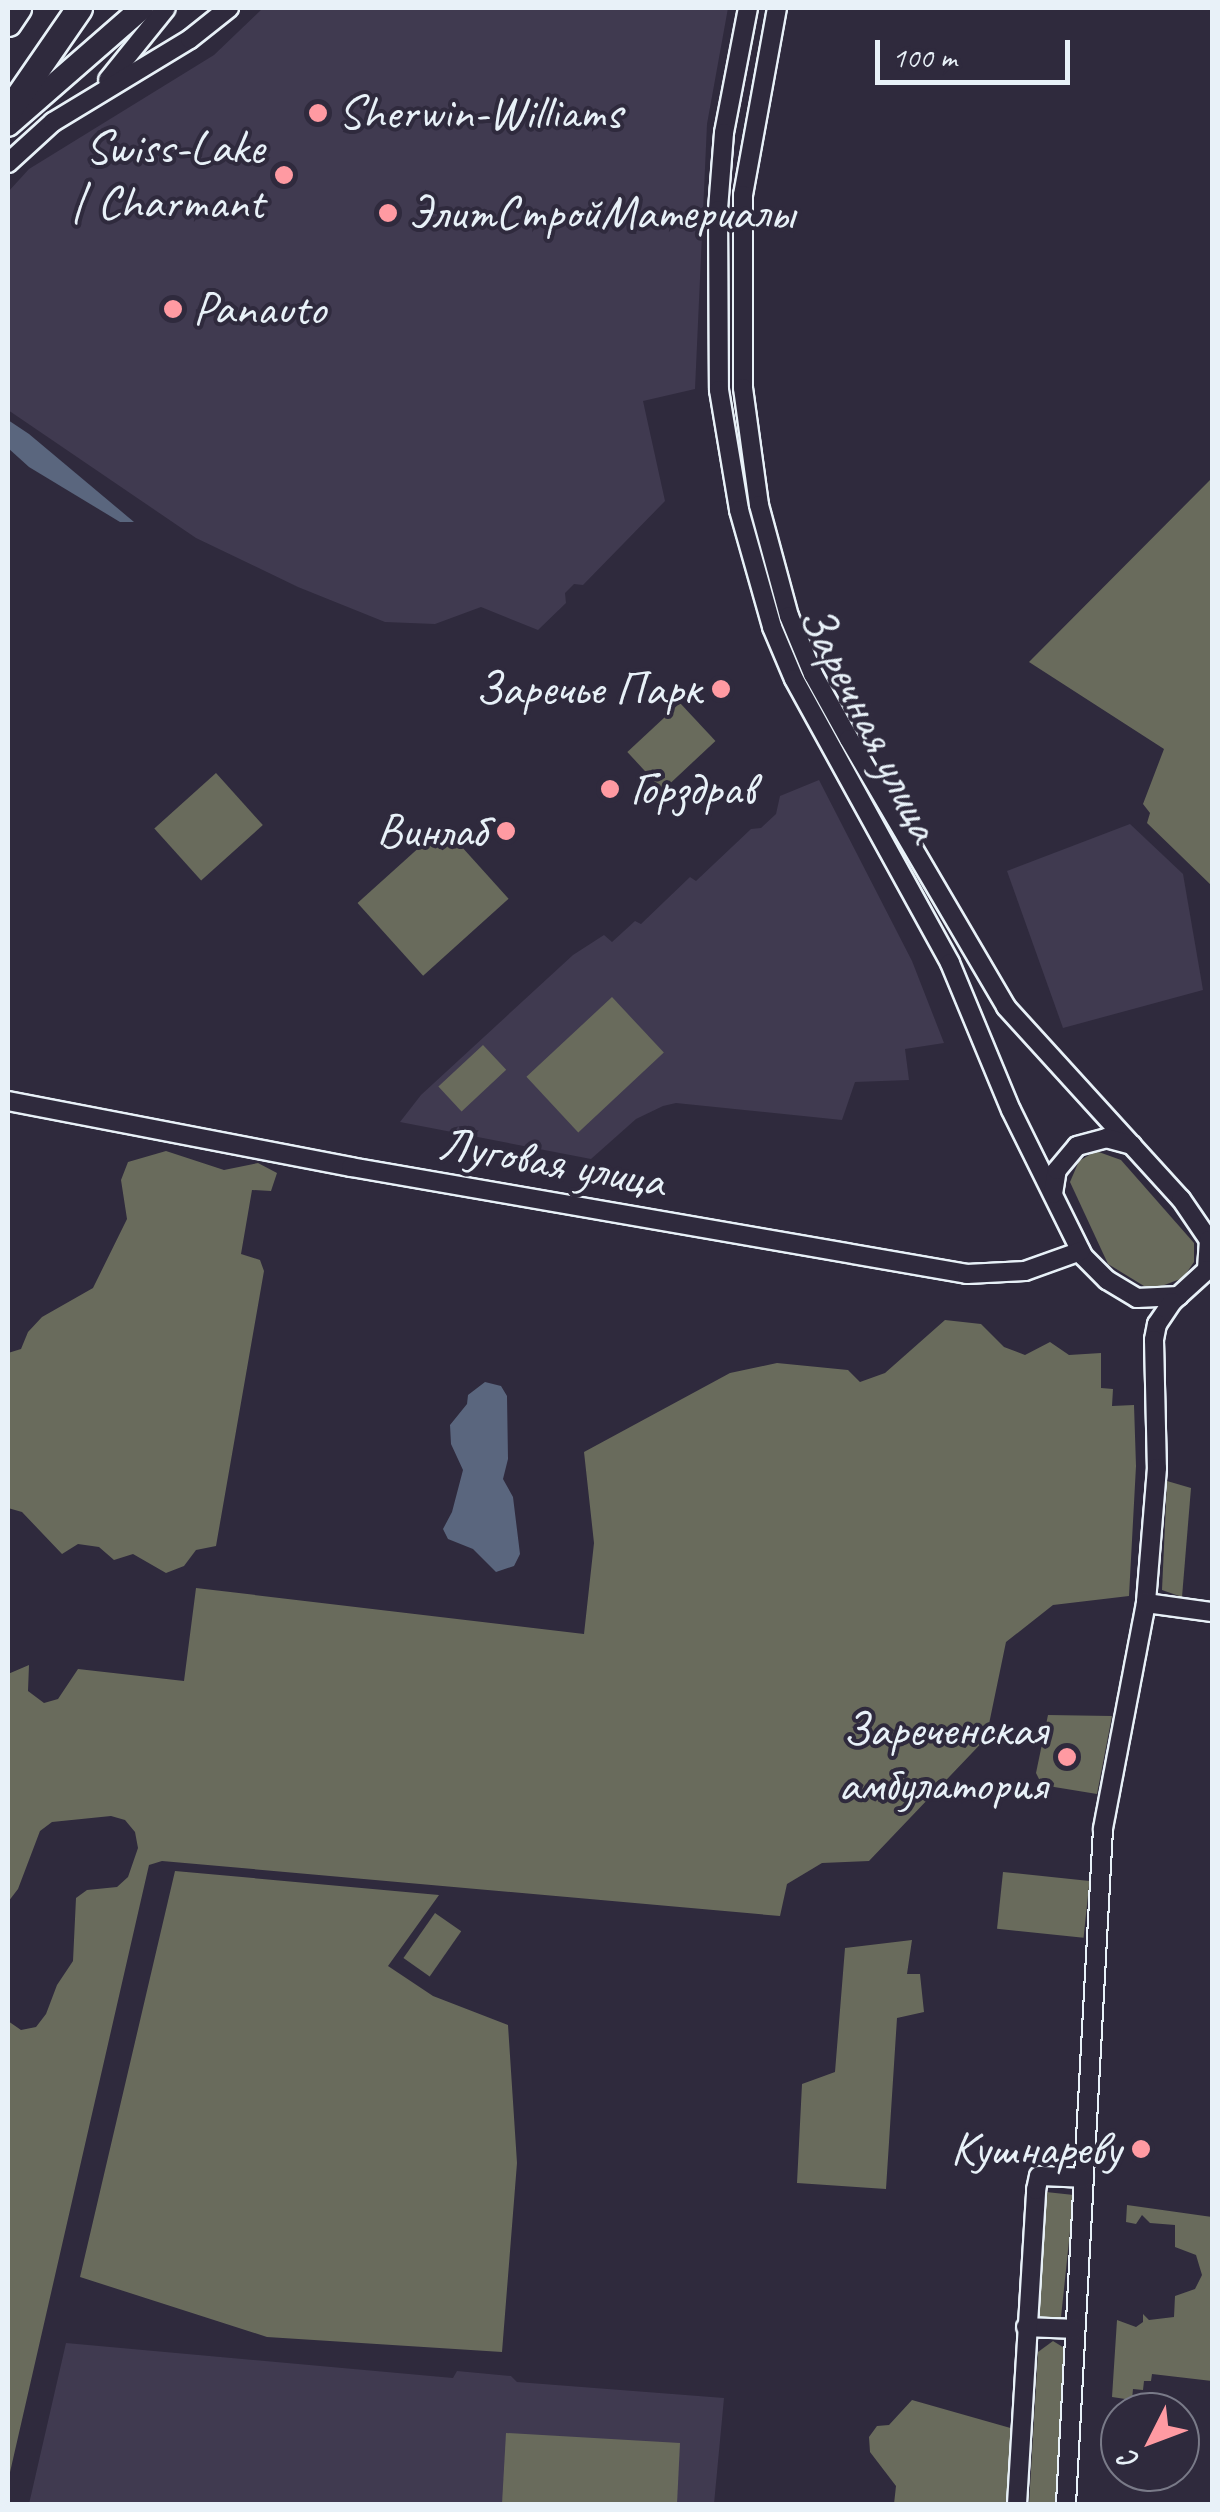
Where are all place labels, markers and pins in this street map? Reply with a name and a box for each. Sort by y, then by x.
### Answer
place label: Sherwin-Williams [338,84,622,142]
marker: Sherwin-Williams [307,102,329,124]
place label: Swiss-Lake | Charmant [70,118,264,231]
marker: Swiss-Lake | Charmant [273,164,295,186]
place label: ЭлитСтройМатериалы [408,184,794,242]
marker: ЭлитСтройМатериалы [377,202,399,224]
place label: Panauto [193,280,326,338]
marker: Panauto [162,298,184,320]
place label: Заречье Парк [475,660,701,718]
marker: Заречье Парк [710,678,732,700]
place label: Горздрав [630,760,755,818]
marker: Горздрав [599,778,621,800]
place label: Винлаб [376,802,486,860]
marker: Винлаб [495,820,517,842]
place label: Зареченская амбулатория [838,1700,1047,1813]
marker: Зареченская амбулатория [1056,1746,1078,1768]
place label: Кушнареву [951,2120,1121,2178]
marker: Кушнареву [1130,2138,1152,2160]

